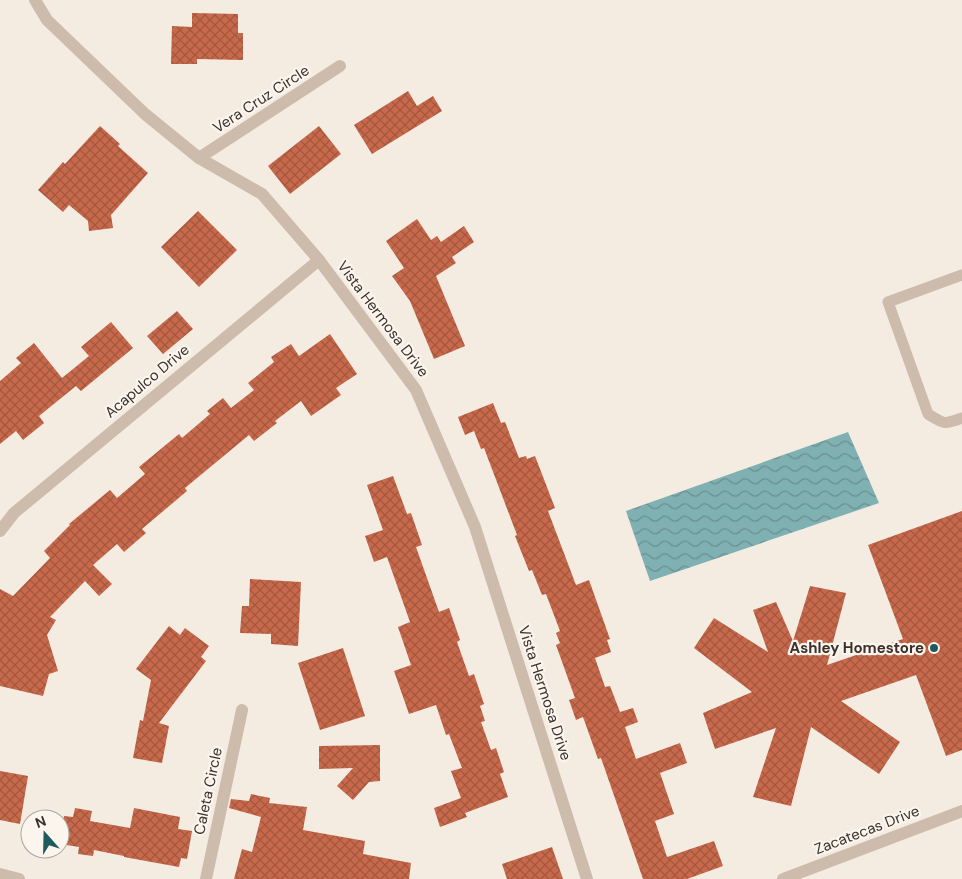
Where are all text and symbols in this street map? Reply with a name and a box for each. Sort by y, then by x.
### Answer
street label: Vera Cruz Circle [209,60,313,138]
street label: Vista Hermosa Drive [333,257,433,381]
street label: Acapulco Drive [100,340,194,422]
street label: Vista Hermosa Drive [514,623,576,763]
place label: Ashley Homestore [790,638,924,658]
marker: Ashley Homestore [928,642,940,654]
street label: Caleta Circle [189,746,227,836]
street label: Zacatecas Drive [812,801,922,859]
north arrow [20,809,70,859]
text: N [33,812,48,832]

